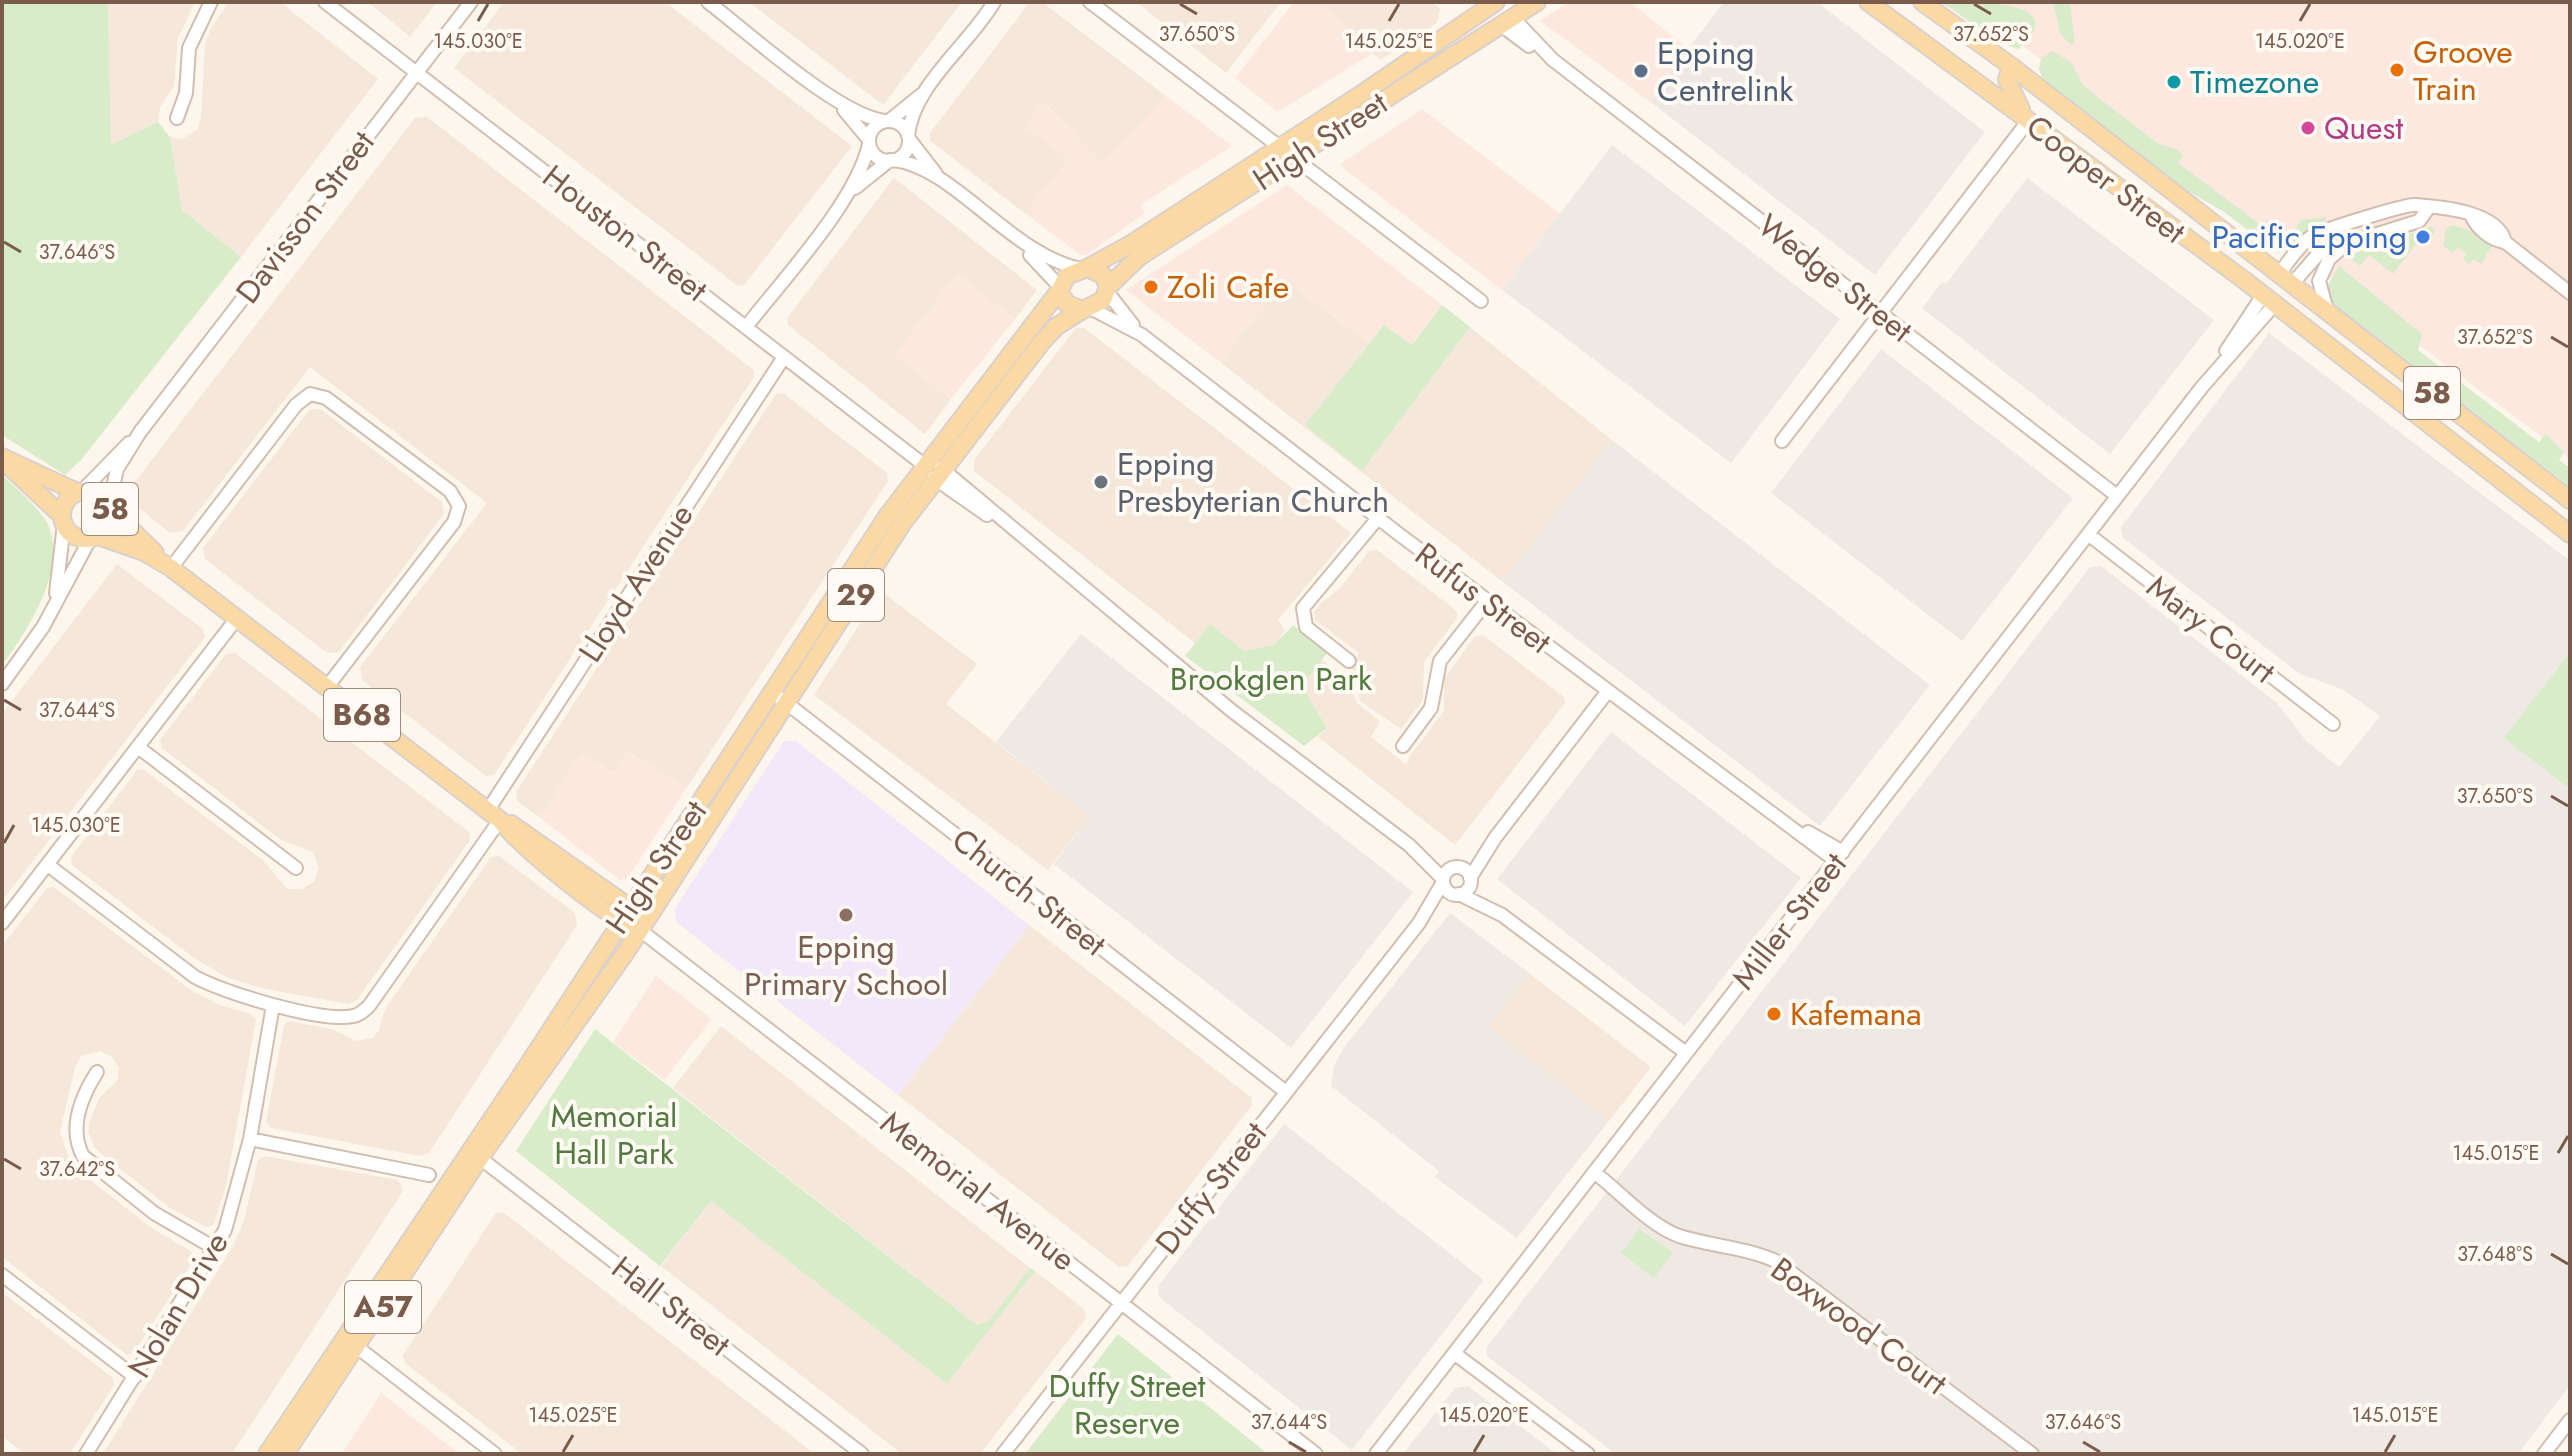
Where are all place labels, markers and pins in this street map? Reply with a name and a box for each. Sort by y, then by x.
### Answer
place label: Groove Train [2413,29,2513,112]
place label: Epping Centrelink [1657,30,1794,113]
place label: Timezone [2190,59,2319,105]
marker: Groove Train [2388,61,2406,79]
marker: Epping Centrelink [1632,62,1650,80]
marker: Timezone [2165,73,2183,91]
place label: Quest [2324,105,2403,151]
marker: Quest [2299,119,2317,137]
place label: Pacific Epping [2212,214,2407,260]
marker: Pacific Epping [2414,228,2432,246]
place label: Zoli Cafe [1167,264,1289,310]
marker: Zoli Cafe [1142,278,1160,296]
place label: Epping Presbyterian Church [1117,441,1389,524]
marker: Epping Presbyterian Church [1092,473,1110,491]
marker: Epping Primary School [837,906,855,924]
place label: Epping Primary School [744,924,948,1007]
place label: Kafemana [1790,991,1922,1037]
marker: Kafemana [1765,1005,1783,1023]

